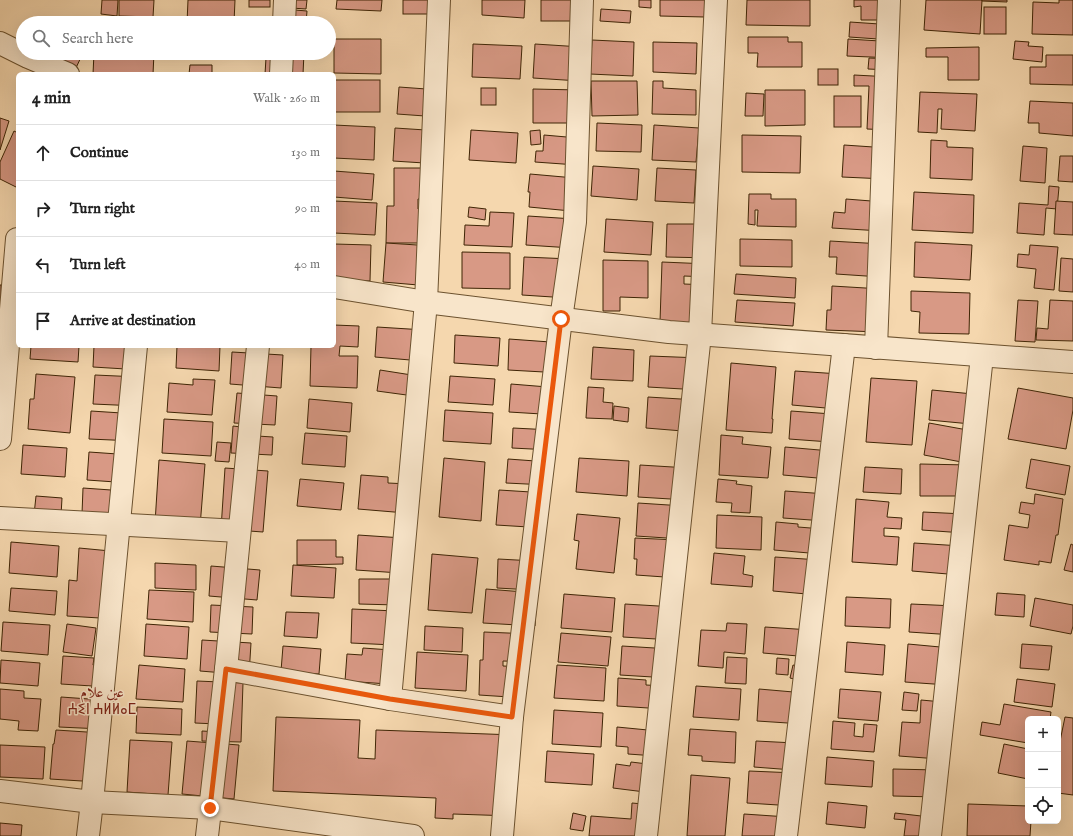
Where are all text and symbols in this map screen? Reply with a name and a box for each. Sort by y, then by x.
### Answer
search box [16,16,336,60]
icon: search [30,27,52,49]
text: Search here [62,29,133,48]
text: 4 min [32,88,71,109]
text: Walk · 260 m [253,90,320,107]
icon: ahead [32,142,54,164]
text: Continue [70,143,128,162]
text: 130 m [291,144,320,161]
icon: right [32,198,54,220]
text: Turn right [70,199,135,218]
text: 90 m [295,200,320,217]
icon: left [32,254,54,276]
text: Turn left [70,255,126,274]
text: 40 m [294,256,320,273]
icon: arrive [32,310,54,332]
route start [552,310,570,328]
text: Arrive at destination [70,311,196,330]
district label: عين علام ⵄⵉⵏ ⵄⵍⵍⴰⵎ [68,683,136,719]
map controls [1025,716,1061,824]
button: + [1025,716,1061,752]
button: − [1025,752,1061,788]
button: locate [1025,788,1061,824]
route end [201,799,219,817]

